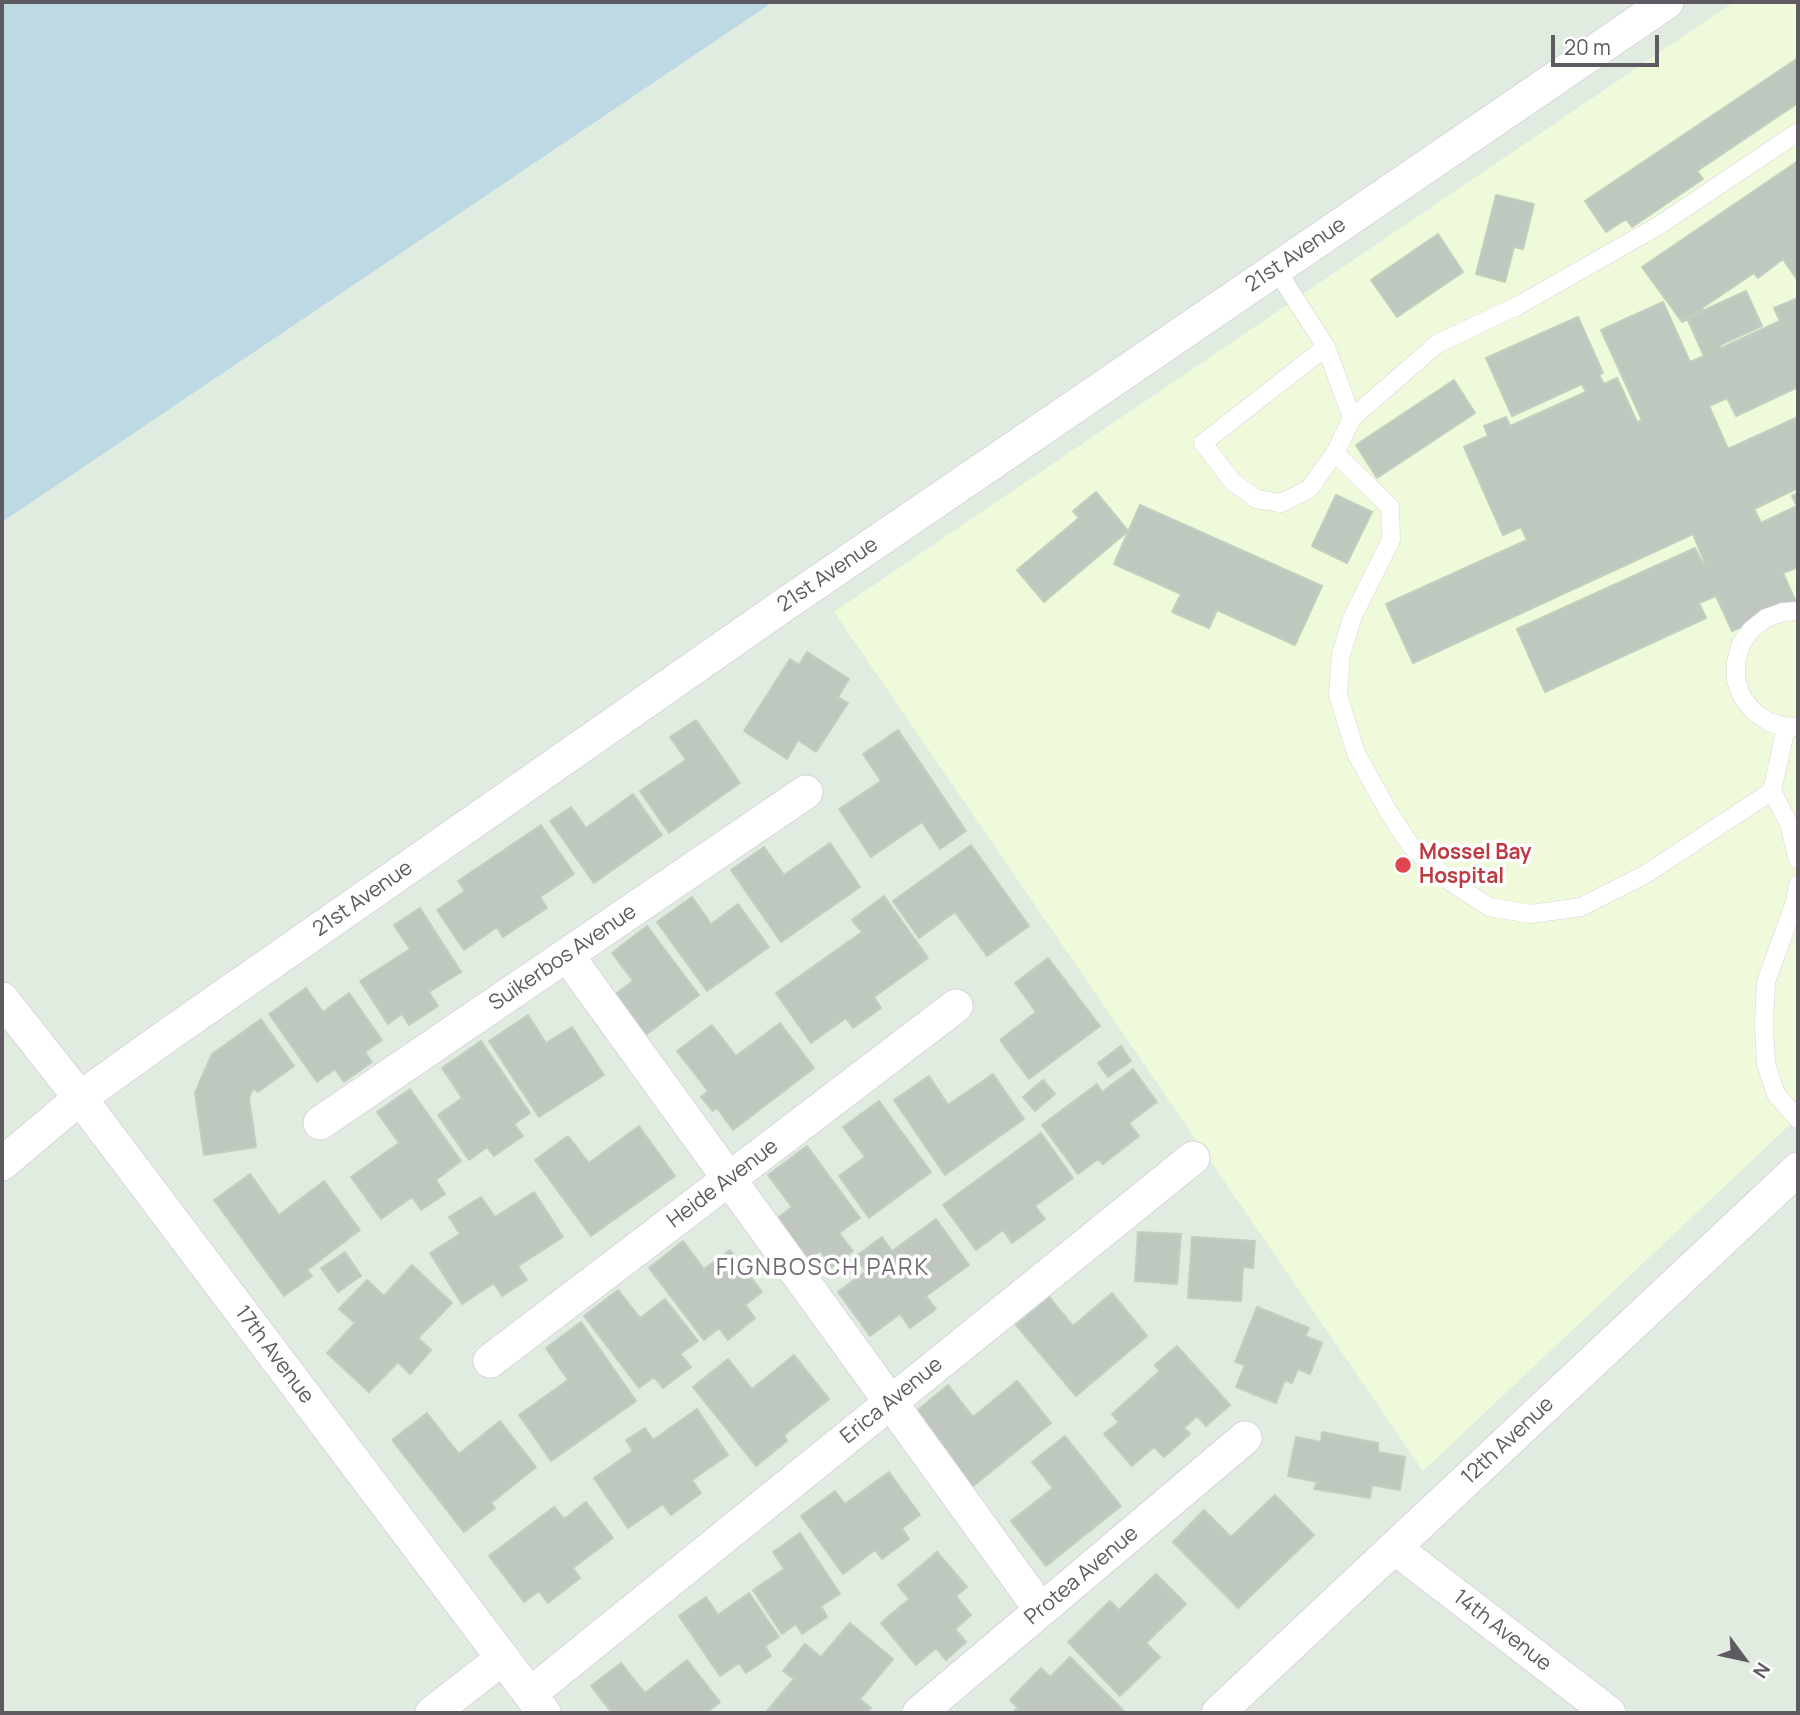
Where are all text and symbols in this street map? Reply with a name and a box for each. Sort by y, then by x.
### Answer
scale bar [1555,21,1664,65]
text: 20 m [1564,33,1611,61]
street label: 21st Avenue [1241,212,1351,298]
street label: 21st Avenue [773,532,883,618]
place label: Mossel Bay Hospital [1419,840,1532,890]
marker: Mossel Bay Hospital [1393,855,1413,875]
street label: 21st Avenue [308,856,418,942]
street label: Suikerbos Avenue [485,899,641,1017]
street label: Heide Avenue [663,1134,783,1234]
district label: FIGNBOSCH PARK [718,1255,928,1283]
street label: 17th Avenue [229,1301,319,1409]
street label: Erica Avenue [836,1352,948,1450]
street label: 12th Avenue [1457,1392,1559,1490]
street label: Protea Avenue [1020,1521,1144,1631]
street label: 14th Avenue [1448,1585,1556,1677]
north arrow [1709,1624,1779,1694]
text: N [1747,1658,1776,1683]

